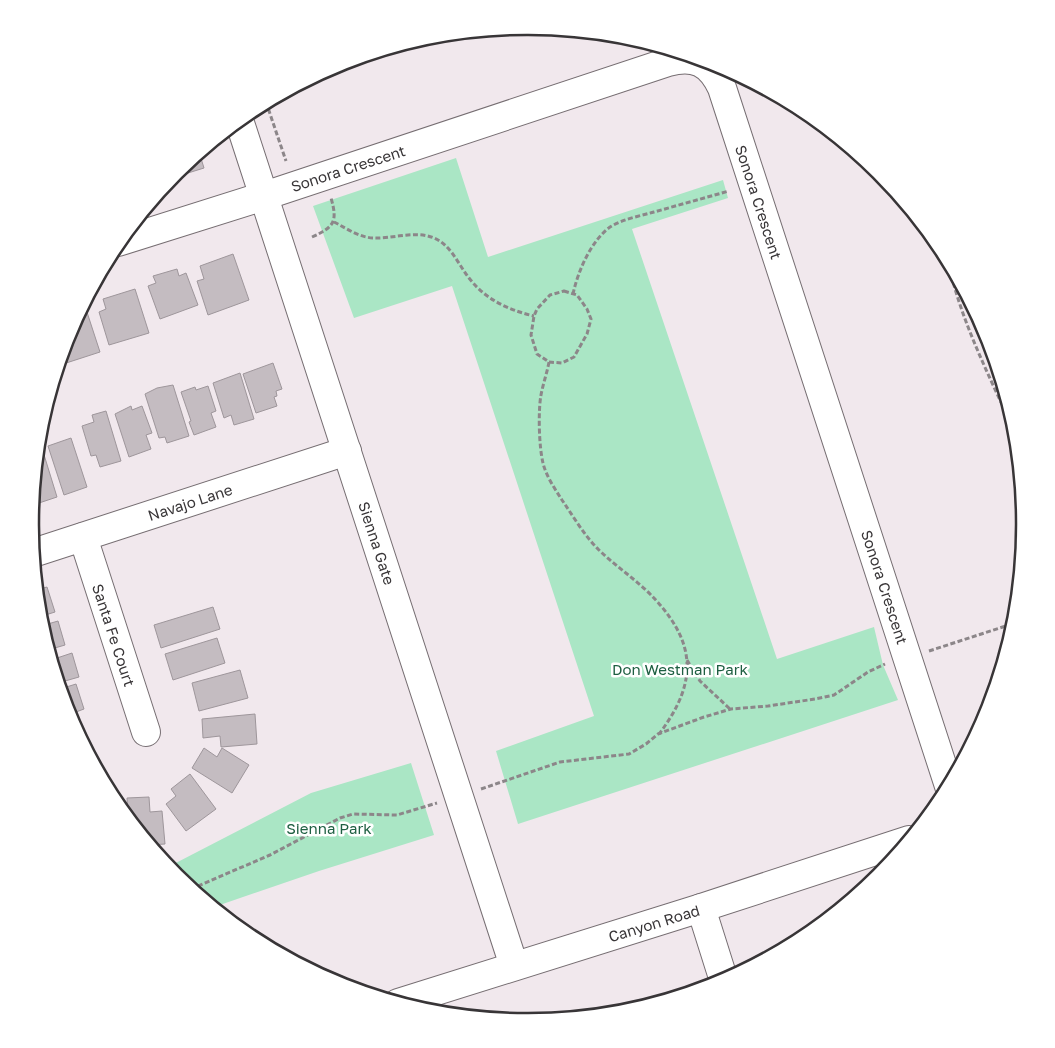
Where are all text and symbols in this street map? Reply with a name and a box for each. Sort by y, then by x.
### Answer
street label: Sonora Crescent [289,141,407,195]
street label: Sonora Crescent [732,143,786,261]
street label: Navajo Lane [145,480,235,524]
street label: Sienna Gate [355,499,399,587]
street label: Sonora Crescent [858,528,912,646]
street label: Santa Fe Court [89,581,139,689]
park label: Don Westman Park [612,660,749,678]
park label: Sienna Park [286,819,372,837]
street label: Canyon Road [606,901,702,945]

